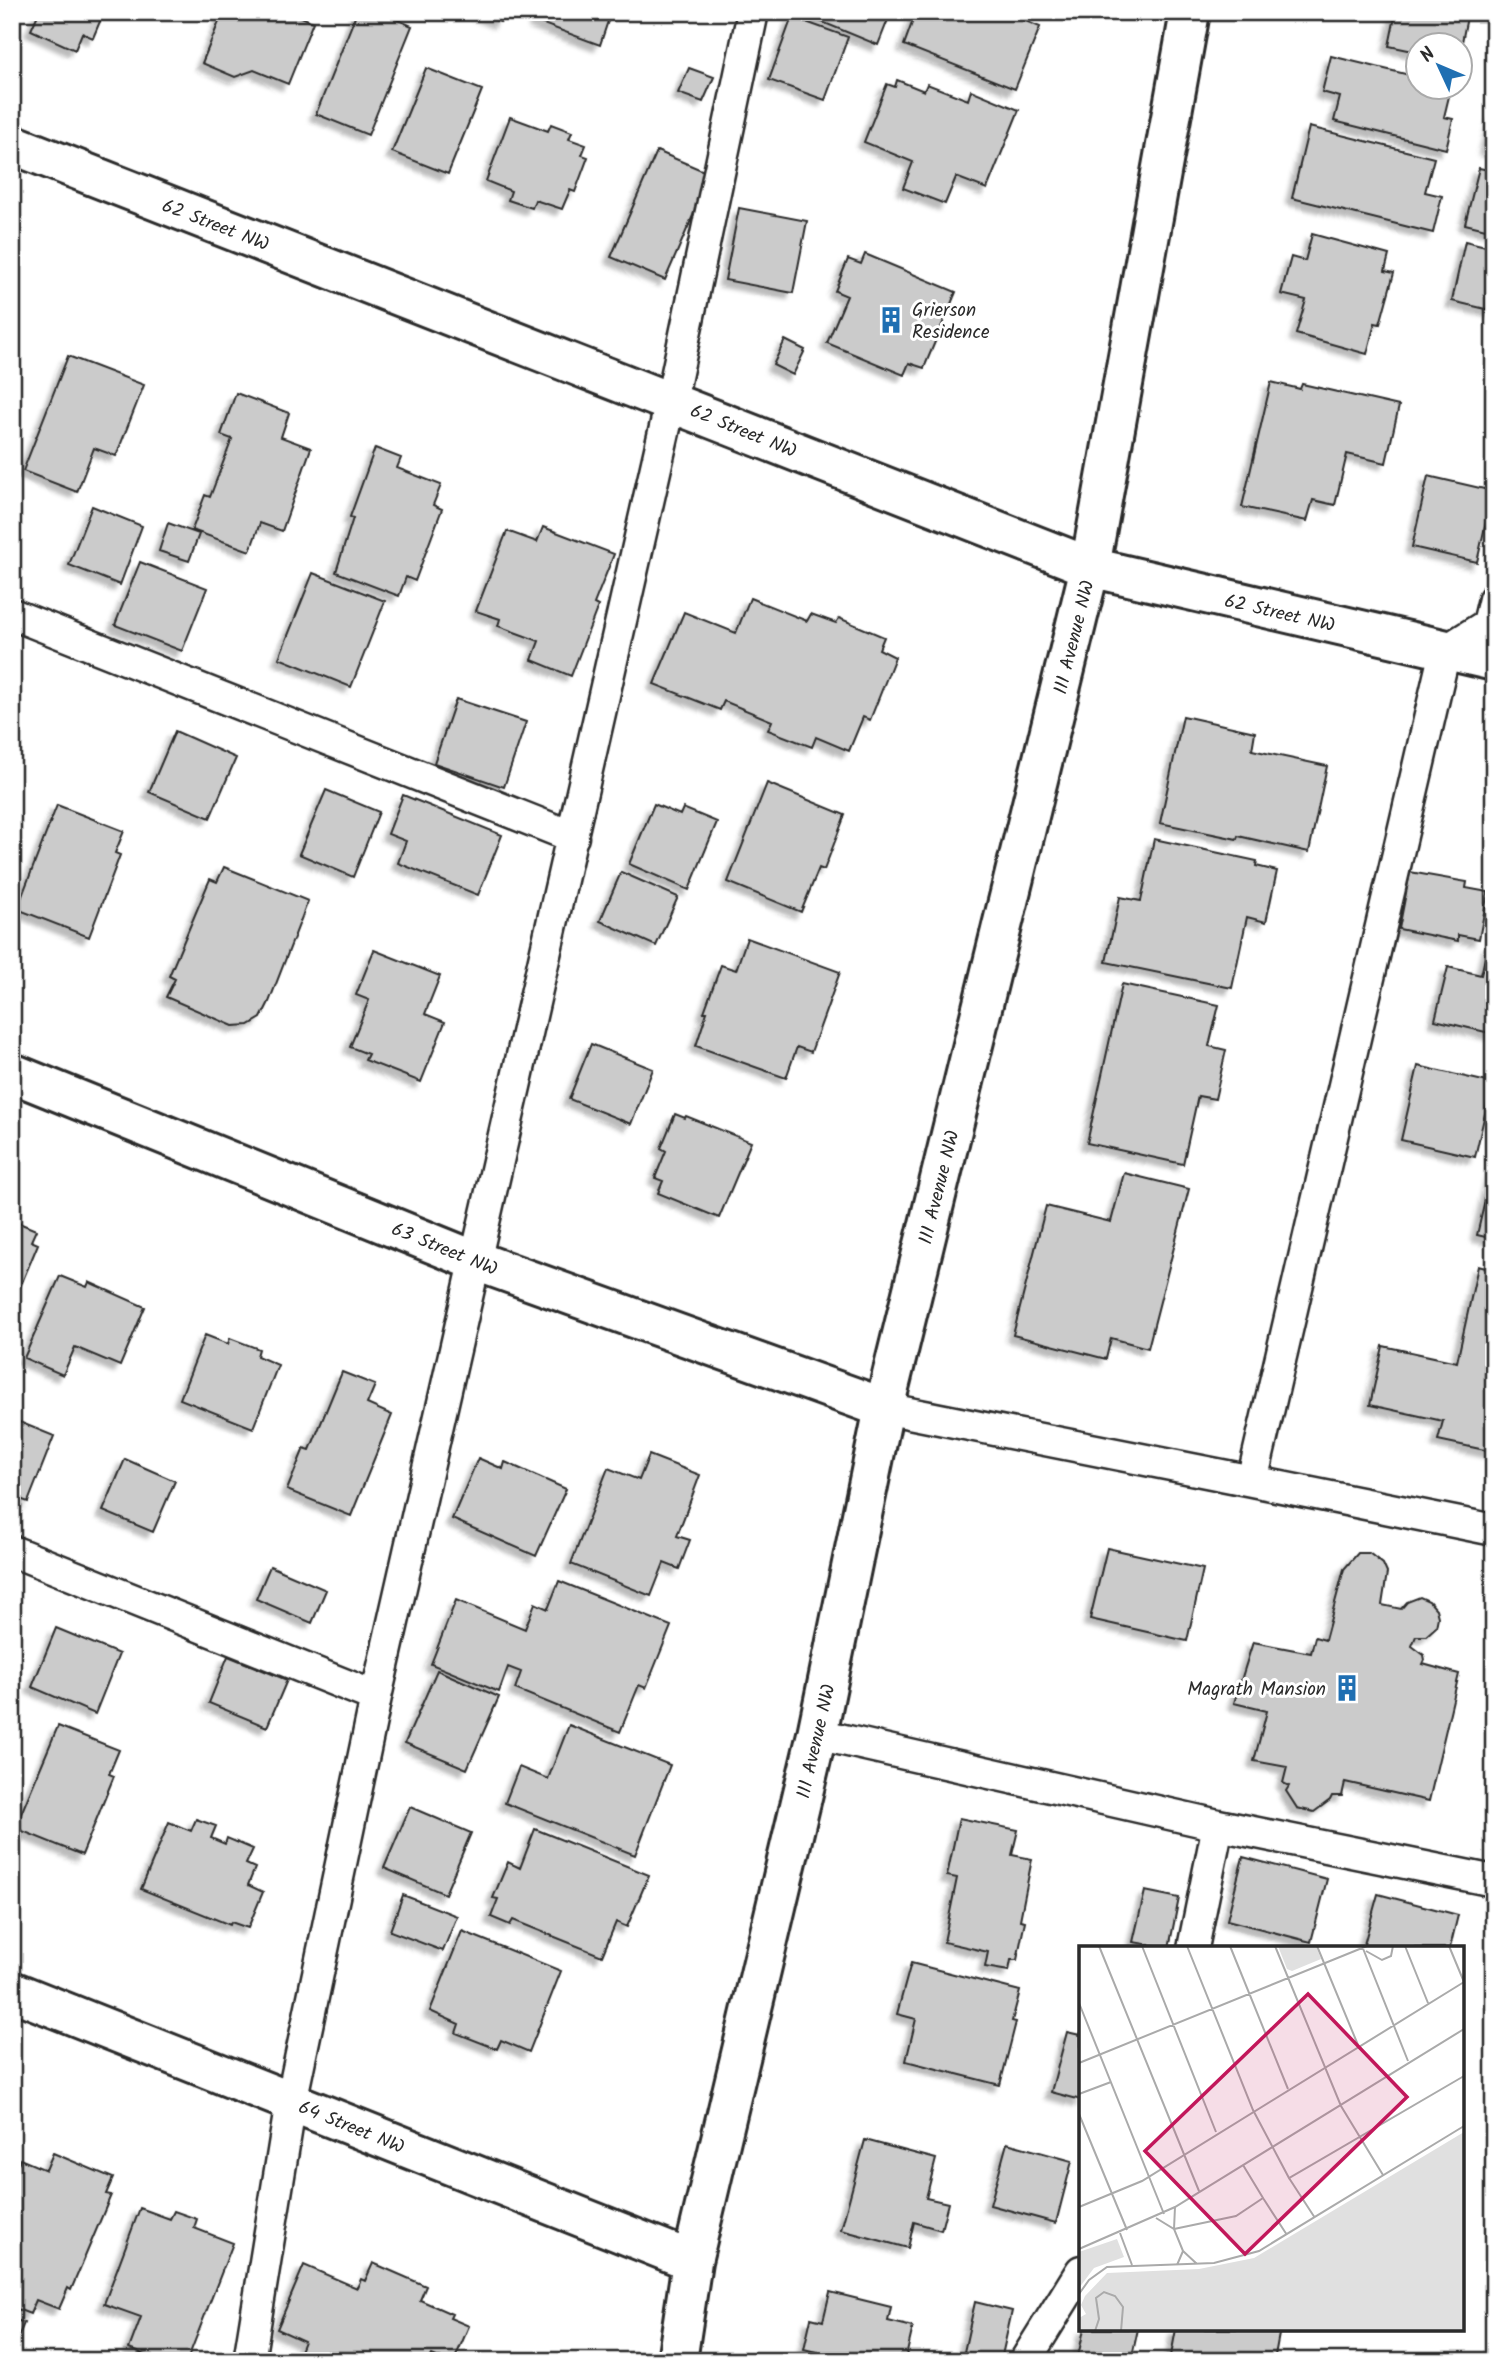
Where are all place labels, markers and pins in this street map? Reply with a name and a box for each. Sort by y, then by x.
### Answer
place label: Grierson Residence [912,296,990,348]
building icon: Grierson Residence [876,305,906,335]
building icon: Magrath Mansion [1332,1673,1362,1703]
place label: Magrath Mansion [1187,1675,1326,1705]

